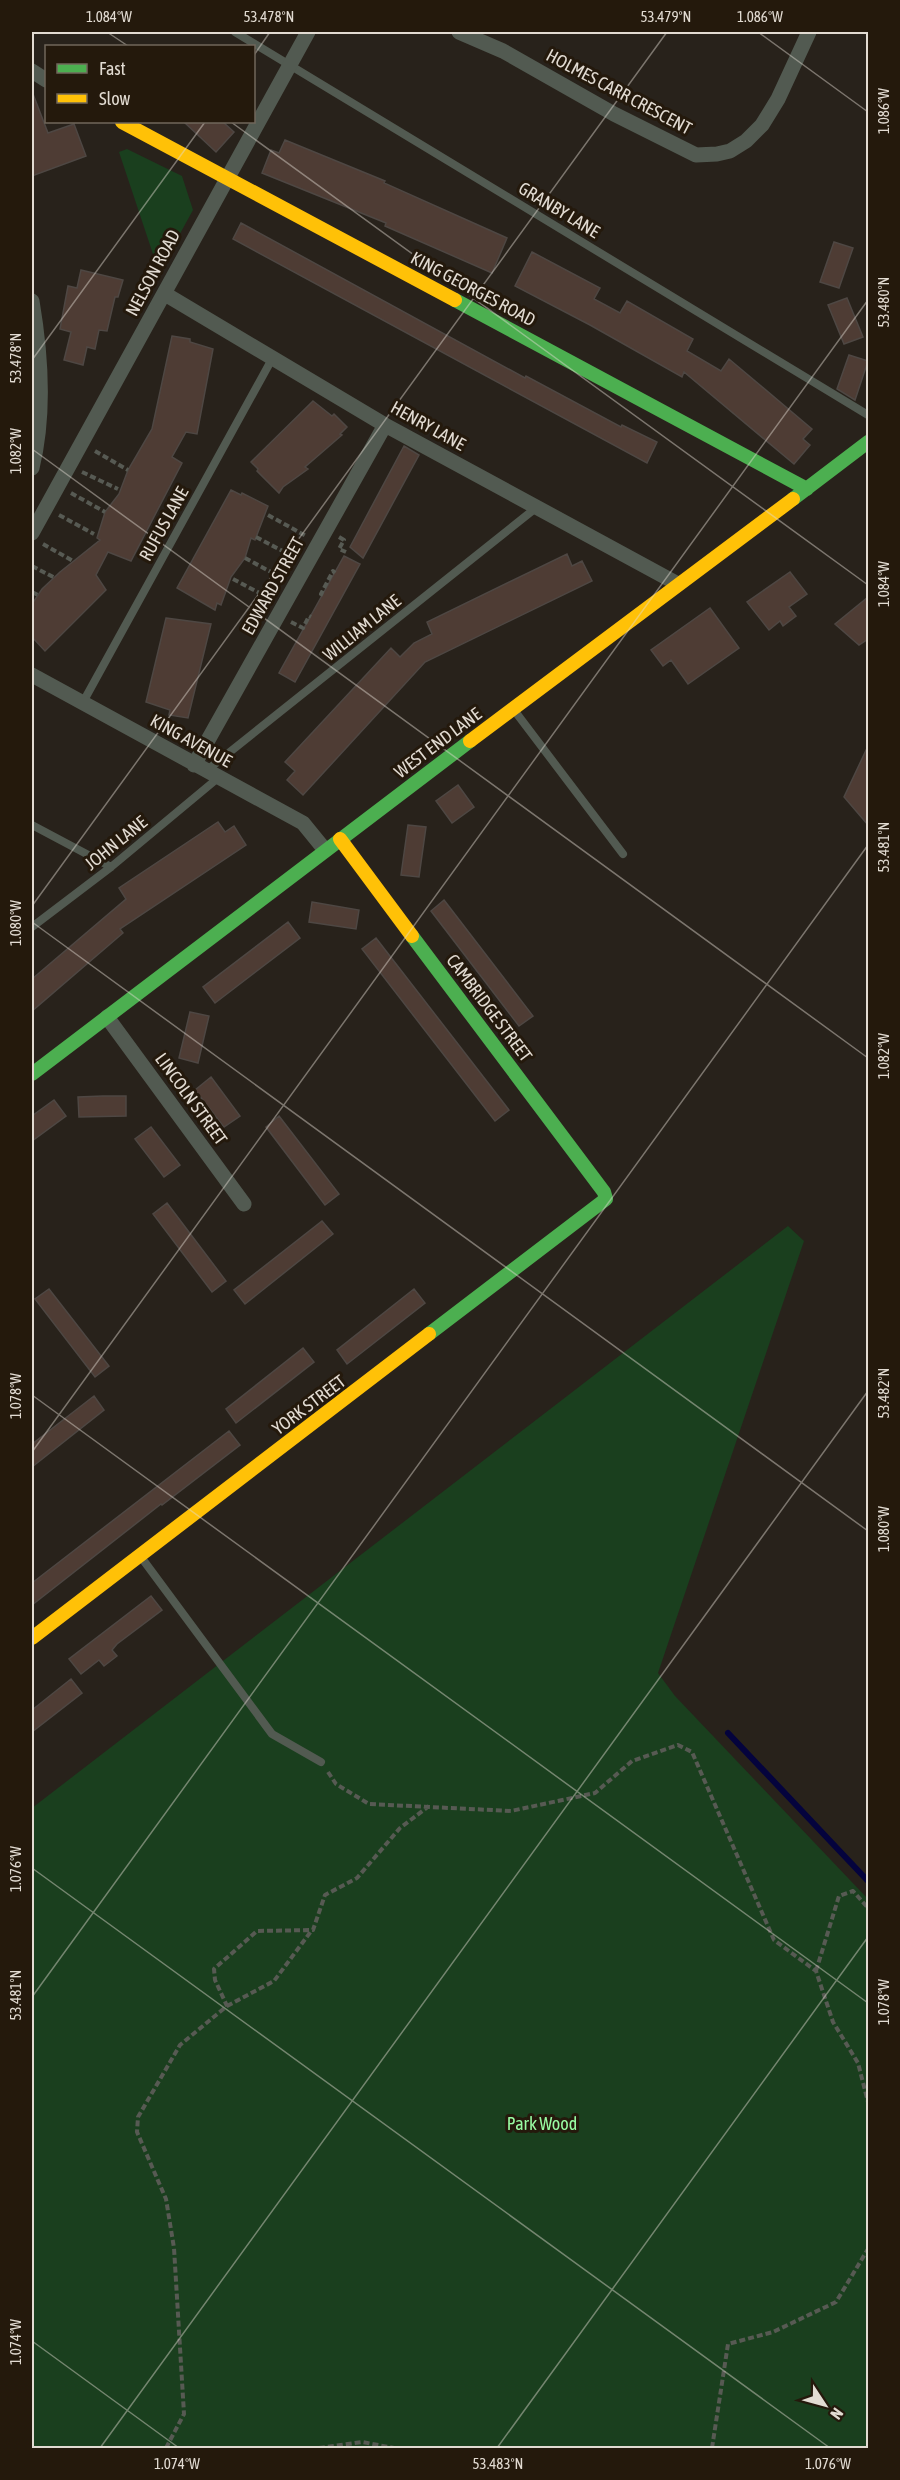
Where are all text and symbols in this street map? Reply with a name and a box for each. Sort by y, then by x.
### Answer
text: 1.084°W [86,8,132,25]
text: 53.478°N [244,8,294,25]
text: 53.479°N [641,8,691,25]
text: 1.086°W [737,8,783,25]
street label: HOLMES CARR CRESCENT [543,44,696,139]
legend [45,45,255,123]
text: Fast [99,58,126,79]
text: Slow [99,88,130,109]
text: 1.086°W [875,88,892,134]
street label: GRANBY LANE [515,177,604,242]
street label: NELSON ROAD [121,226,184,319]
street label: KING GEORGES ROAD [407,247,539,330]
text: 53.480°N [875,277,892,327]
text: 53.478°N [7,333,24,383]
street label: HENRY LANE [387,396,470,455]
text: 1.082°W [7,428,24,474]
street label: RUFUS LANE [135,483,193,565]
street label: EDWARD STREET [237,533,308,638]
text: 1.084°W [875,561,892,607]
street label: WILLIAM LANE [319,590,405,665]
street label: WEST END LANE [390,703,486,782]
street label: KING AVENUE [147,710,236,772]
street label: JOHN LANE [80,811,151,874]
text: 53.481°N [875,822,892,872]
text: 1.080°W [7,900,24,946]
street label: CAMBRIDGE STREET [442,950,537,1065]
text: 1.082°W [875,1033,892,1079]
street label: LINCOLN STREET [151,1049,232,1149]
text: 53.482°N [875,1368,892,1418]
street label: YORK STREET [268,1370,349,1439]
text: 1.078°W [7,1373,24,1419]
text: 1.080°W [875,1506,892,1552]
text: 1.076°W [7,1846,24,1892]
text: 53.481°N [7,1970,24,2020]
text: 1.078°W [875,1979,892,2025]
park label: Park Wood [507,2113,577,2134]
text: 1.074°W [7,2319,24,2365]
north arrow [795,2375,855,2435]
text: N [827,2405,847,2423]
text: 1.074°W [154,2455,200,2472]
text: 53.483°N [473,2455,523,2472]
text: 1.076°W [805,2455,851,2472]

